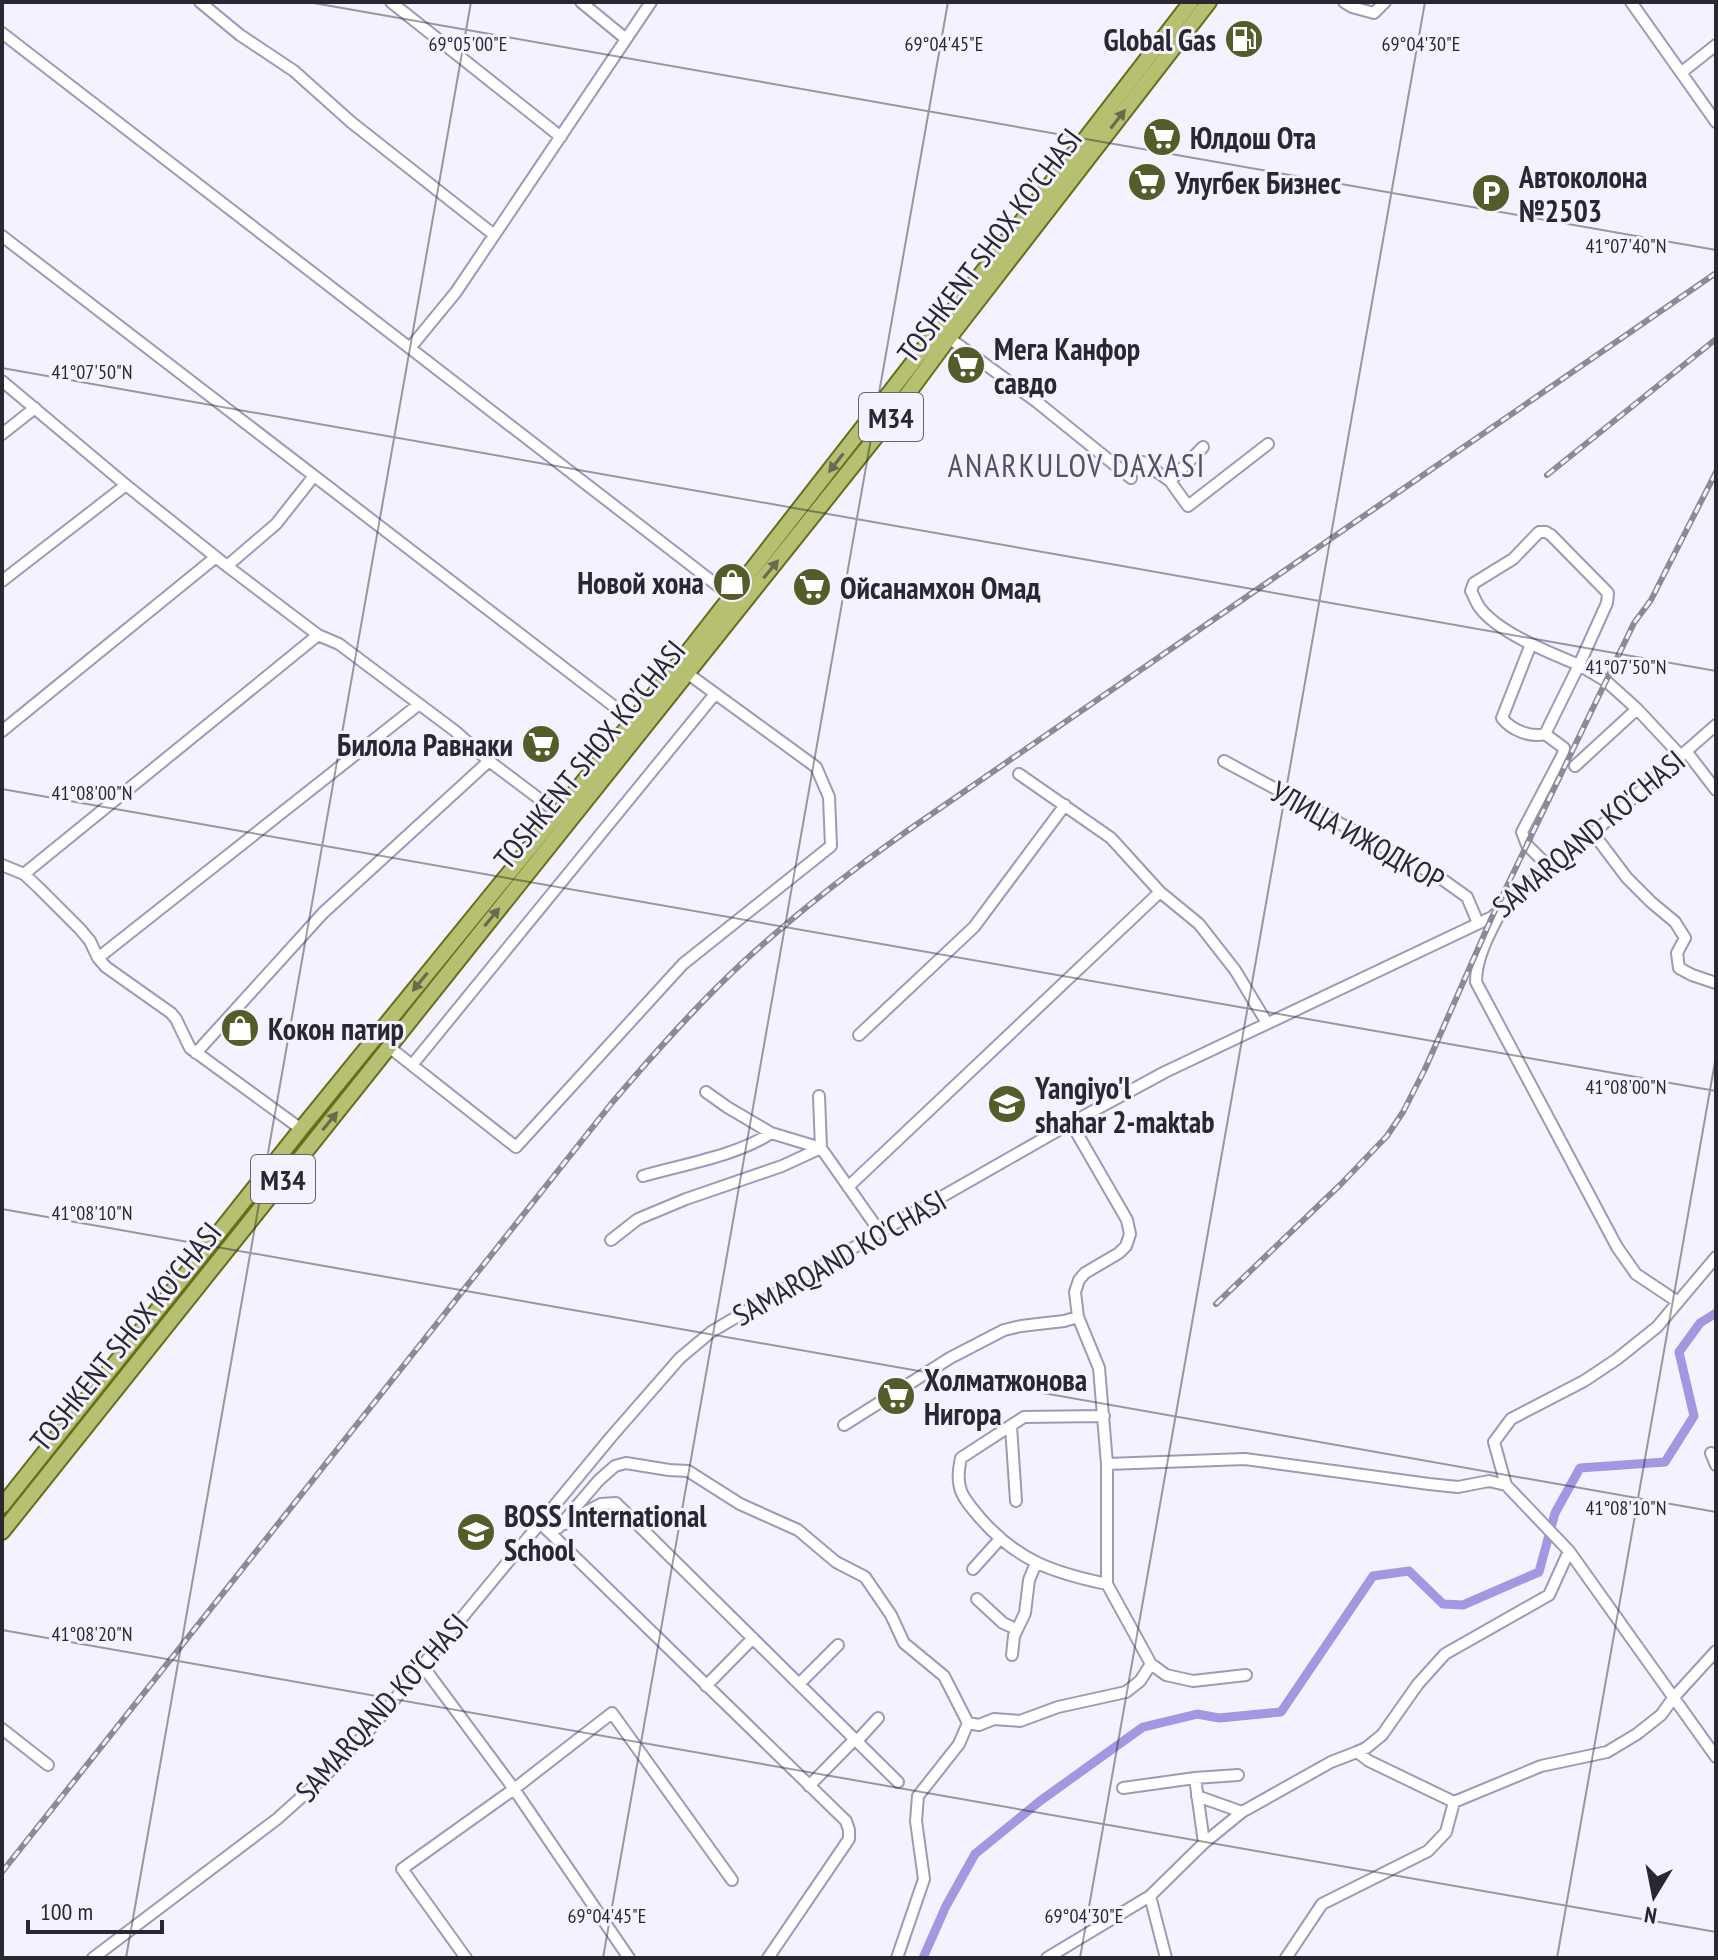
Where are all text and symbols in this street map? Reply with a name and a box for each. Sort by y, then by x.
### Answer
fuel station icon: Global Gas [1223,18,1265,60]
place label: Global Gas [1104,20,1216,59]
text: 69°05'00"E [429,31,507,57]
text: 69°04'45"E [905,31,983,57]
text: 69°04'30"E [1382,31,1460,57]
one-way arrow [1109,109,1126,129]
supermarket icon: Юлдош Ота [1141,116,1183,158]
place label: Юлдош Ота [1190,118,1316,157]
street label: TOSHKENT SHOX KO'CHASI [888,120,1090,370]
place label: Автоколона №2503 [1518,157,1647,230]
supermarket icon: Улугбек Бизнес [1126,161,1168,203]
place label: Улугбек Бизнес [1174,163,1341,202]
parking icon: Автоколона №2503 [1470,172,1512,214]
text: 41°07'40"N [1586,233,1666,259]
place label: Мега Канфор савдо [994,329,1140,402]
supermarket icon: Мега Канфор савдо [945,344,987,386]
text: 41°07'50"N [52,359,132,385]
road number: M34 [859,393,923,441]
district label: ANARKULOV DAXASI [948,444,1206,486]
one-way arrow [828,453,844,473]
one-way arrow [762,559,778,579]
shop icon: Новой хона [711,561,753,603]
place label: Новой хона [577,563,704,602]
supermarket icon: Ойсанамхон Омад [791,566,833,608]
place label: Ойсанамхон Омад [840,568,1041,607]
street label: TOSHKENT SHOX KO'CHASI [485,631,693,877]
text: 41°07'50"N [1586,654,1666,680]
supermarket icon: Билола Равнаки [520,723,562,765]
place label: Билола Равнаки [337,725,513,764]
street label: SAMARQAND KO'CHASI [1483,741,1693,925]
street label: УЛИЦА ИЖОДКОР [1264,771,1452,899]
text: 41°08'00"N [52,780,132,806]
one-way arrow [483,907,500,927]
one-way arrow [413,972,429,992]
shop icon: Кокон патир [219,1007,261,1049]
place label: Кокон патир [268,1009,404,1048]
place label: Yangiyo'l shahar 2-maktab [1034,1068,1215,1141]
text: 41°08'00"N [1586,1074,1666,1100]
school or university icon: Yangiyo'l shahar 2-maktab [986,1083,1028,1125]
one-way arrow [321,1111,338,1131]
road number: M34 [251,1155,315,1203]
street label: SAMARQAND KO'CHASI [725,1180,953,1334]
text: 41°08'10"N [52,1200,132,1226]
street label: TOSHKENT SHOX KO'CHASI [21,1213,229,1459]
place label: Холматжонова Нигора [924,1360,1087,1433]
supermarket icon: Холматжонова Нигора [875,1375,917,1417]
text: 41°08'10"N [1586,1495,1666,1521]
place label: BOSS International School [504,1496,707,1569]
school or university icon: BOSS International School [455,1511,497,1553]
street label: SAMARQAND KO'CHASI [286,1605,476,1809]
text: 41°08'20"N [52,1621,132,1647]
north arrow [1614,1856,1694,1936]
scale bar [28,1884,162,1934]
text: 100 m [40,1896,93,1927]
text: N [1642,1901,1659,1931]
text: 69°04'45"E [568,1903,646,1929]
text: 69°04'30"E [1045,1903,1123,1929]

